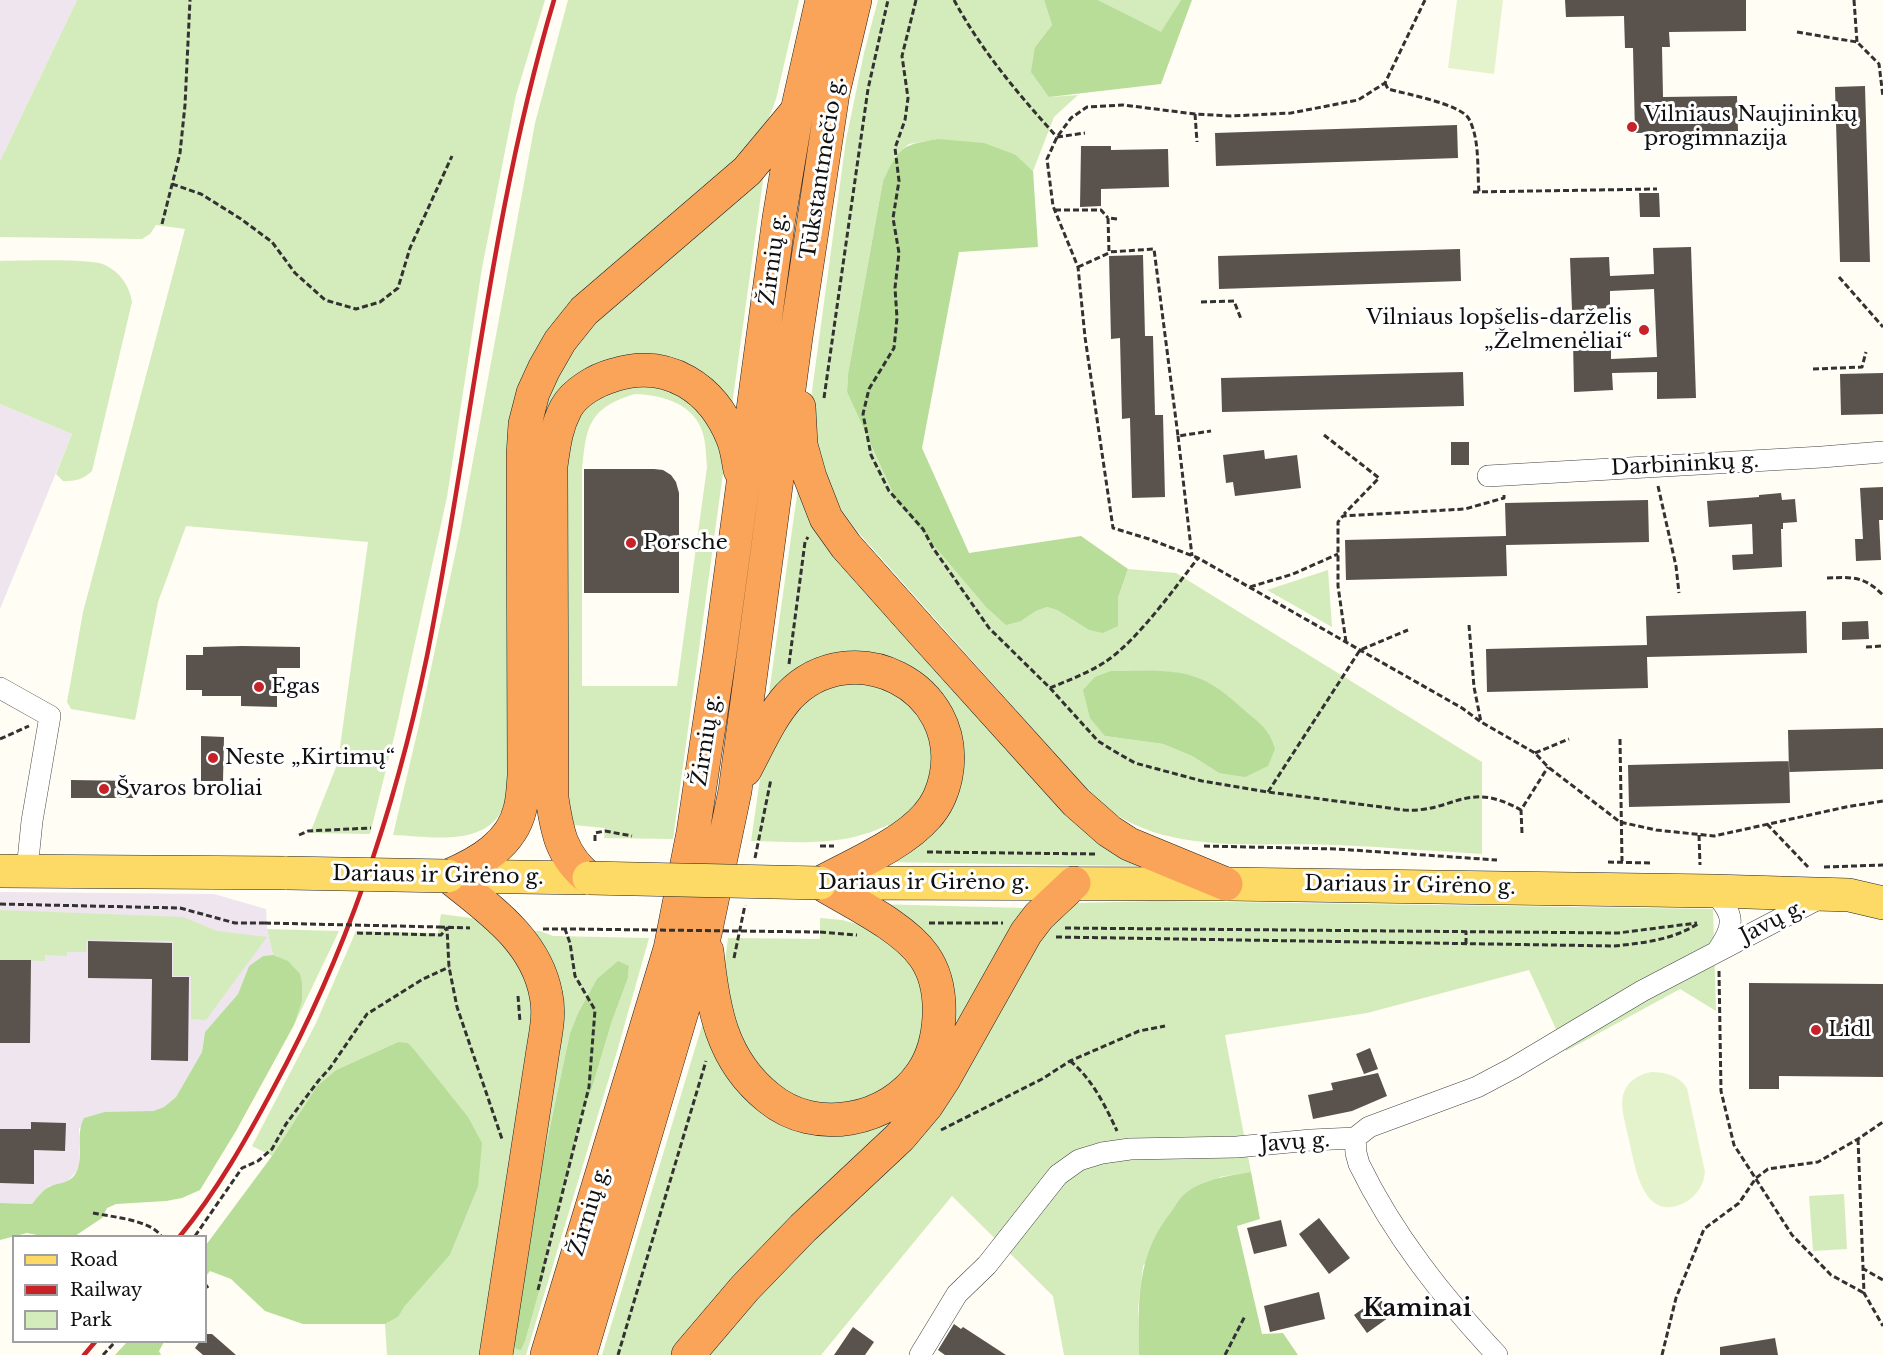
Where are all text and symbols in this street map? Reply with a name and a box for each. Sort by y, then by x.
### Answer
street label: Tūkstantmečio g. [796,75,850,261]
place label: Vilniaus Naujininkų progimnazija [1644,102,1858,152]
marker: Vilniaus Naujininkų progimnazija [1625,120,1639,134]
street label: Žirnių g. [755,211,793,307]
place label: Vilniaus lopšelis-darželis „Želmenėliai“ [1366,305,1632,355]
marker: Vilniaus lopšelis-darželis „Želmenėliai“ [1637,323,1651,337]
street label: Darbininkų g. [1610,449,1760,481]
place label: Porsche [643,530,728,556]
marker: Porsche [624,536,638,550]
place label: Egas [271,674,320,700]
marker: Egas [252,680,266,694]
street label: Žirnių g. [687,692,727,788]
place label: Neste „Kirtimų“ [225,745,395,771]
marker: Neste „Kirtimų“ [206,751,220,765]
place label: Švaros broliai [116,776,262,802]
marker: Švaros broliai [97,782,111,796]
street label: Dariaus ir Girėno g. [332,862,544,890]
street label: Dariaus ir Girėno g. [818,870,1030,896]
street label: Dariaus ir Girėno g. [1304,872,1516,900]
street label: Javų g. [1736,895,1810,949]
place label: Lidl [1828,1017,1871,1043]
marker: Lidl [1809,1023,1823,1037]
street label: Javų g. [1259,1128,1331,1158]
street label: Žirnių g. [564,1163,616,1259]
legend [12,1235,207,1343]
text: Road [70,1249,118,1271]
text: Railway [70,1279,142,1301]
district label: Kaminai [1363,1295,1471,1323]
text: Park [70,1309,112,1331]

